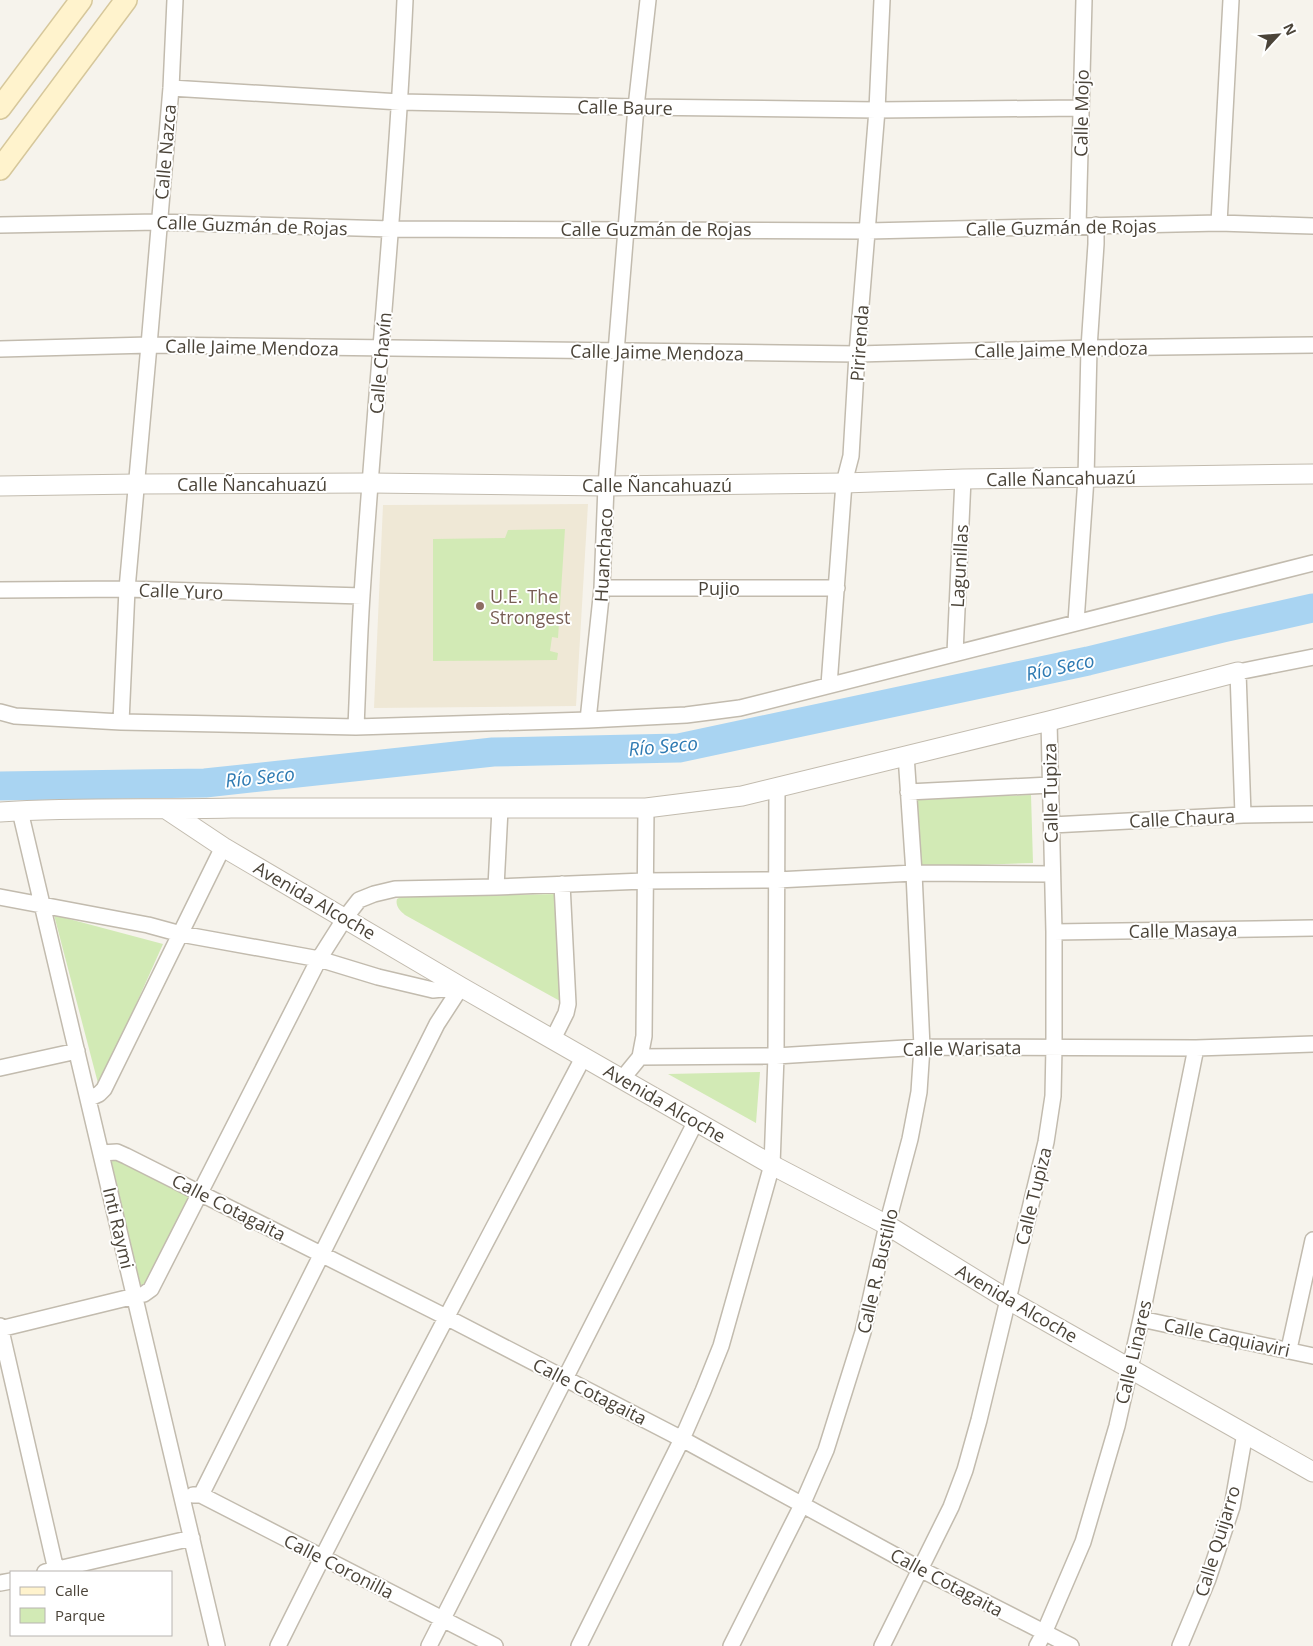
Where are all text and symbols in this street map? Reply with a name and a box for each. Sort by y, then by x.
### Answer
north arrow [1253,10,1303,60]
text: N [1279,20,1301,38]
street label: Calle Mojo [1068,69,1094,157]
street label: Calle Baure [577,94,673,120]
street label: Calle Nazca [149,103,181,201]
street label: Calle Guzmán de Rojas [156,210,348,240]
street label: Calle Guzmán de Rojas [965,213,1157,241]
street label: Calle Guzmán de Rojas [560,217,752,241]
street label: Pirirenda [844,304,874,382]
street label: Calle Chavín [364,311,396,415]
street label: Calle Jaime Mendoza [165,333,339,361]
street label: Calle Jaime Mendoza [974,335,1148,363]
street label: Calle Jaime Mendoza [570,338,744,366]
street label: Calle Ñancahuazú [986,465,1136,491]
street label: Calle Ñancahuazú [177,472,327,496]
street label: Calle Ñancahuazú [582,473,732,497]
street label: Huanchaco [589,507,617,603]
street label: Lagunillas [945,524,973,608]
street label: Pujio [698,576,740,600]
street label: Calle Yuro [138,578,224,604]
place label: U.E. The Strongest [490,584,570,629]
marker: U.E. The Strongest [474,600,486,612]
water label: Río Seco [1023,647,1097,687]
water label: Río Seco [627,730,699,762]
street label: Calle Tupiza [1037,743,1063,843]
water label: Río Seco [224,760,296,794]
street label: Calle Chaura [1128,803,1236,833]
street label: Avenida Alcoche [250,855,380,945]
street label: Calle Masaya [1128,917,1238,943]
street label: Calle Warisata [902,1035,1022,1061]
street label: Avenida Alcoche [600,1058,730,1148]
street label: Calle Tupiza [1009,1144,1057,1248]
street label: Calle Cotagaita [168,1168,290,1246]
street label: Inti Raymi [98,1185,140,1271]
street label: Calle R. Bustillo [851,1206,903,1336]
street label: Avenida Alcoche [952,1258,1082,1348]
street label: Calle Linares [1109,1298,1157,1406]
street label: Calle Caquiaviri [1162,1312,1292,1362]
street label: Calle Cotagaita [529,1352,651,1430]
street label: Calle Quijarro [1189,1483,1245,1599]
street label: Calle Coronilla [280,1528,398,1604]
street label: Calle Cotagaita [886,1542,1008,1622]
legend [10,1571,172,1636]
text: Calle [55,1580,89,1600]
text: Parque [55,1605,105,1625]

